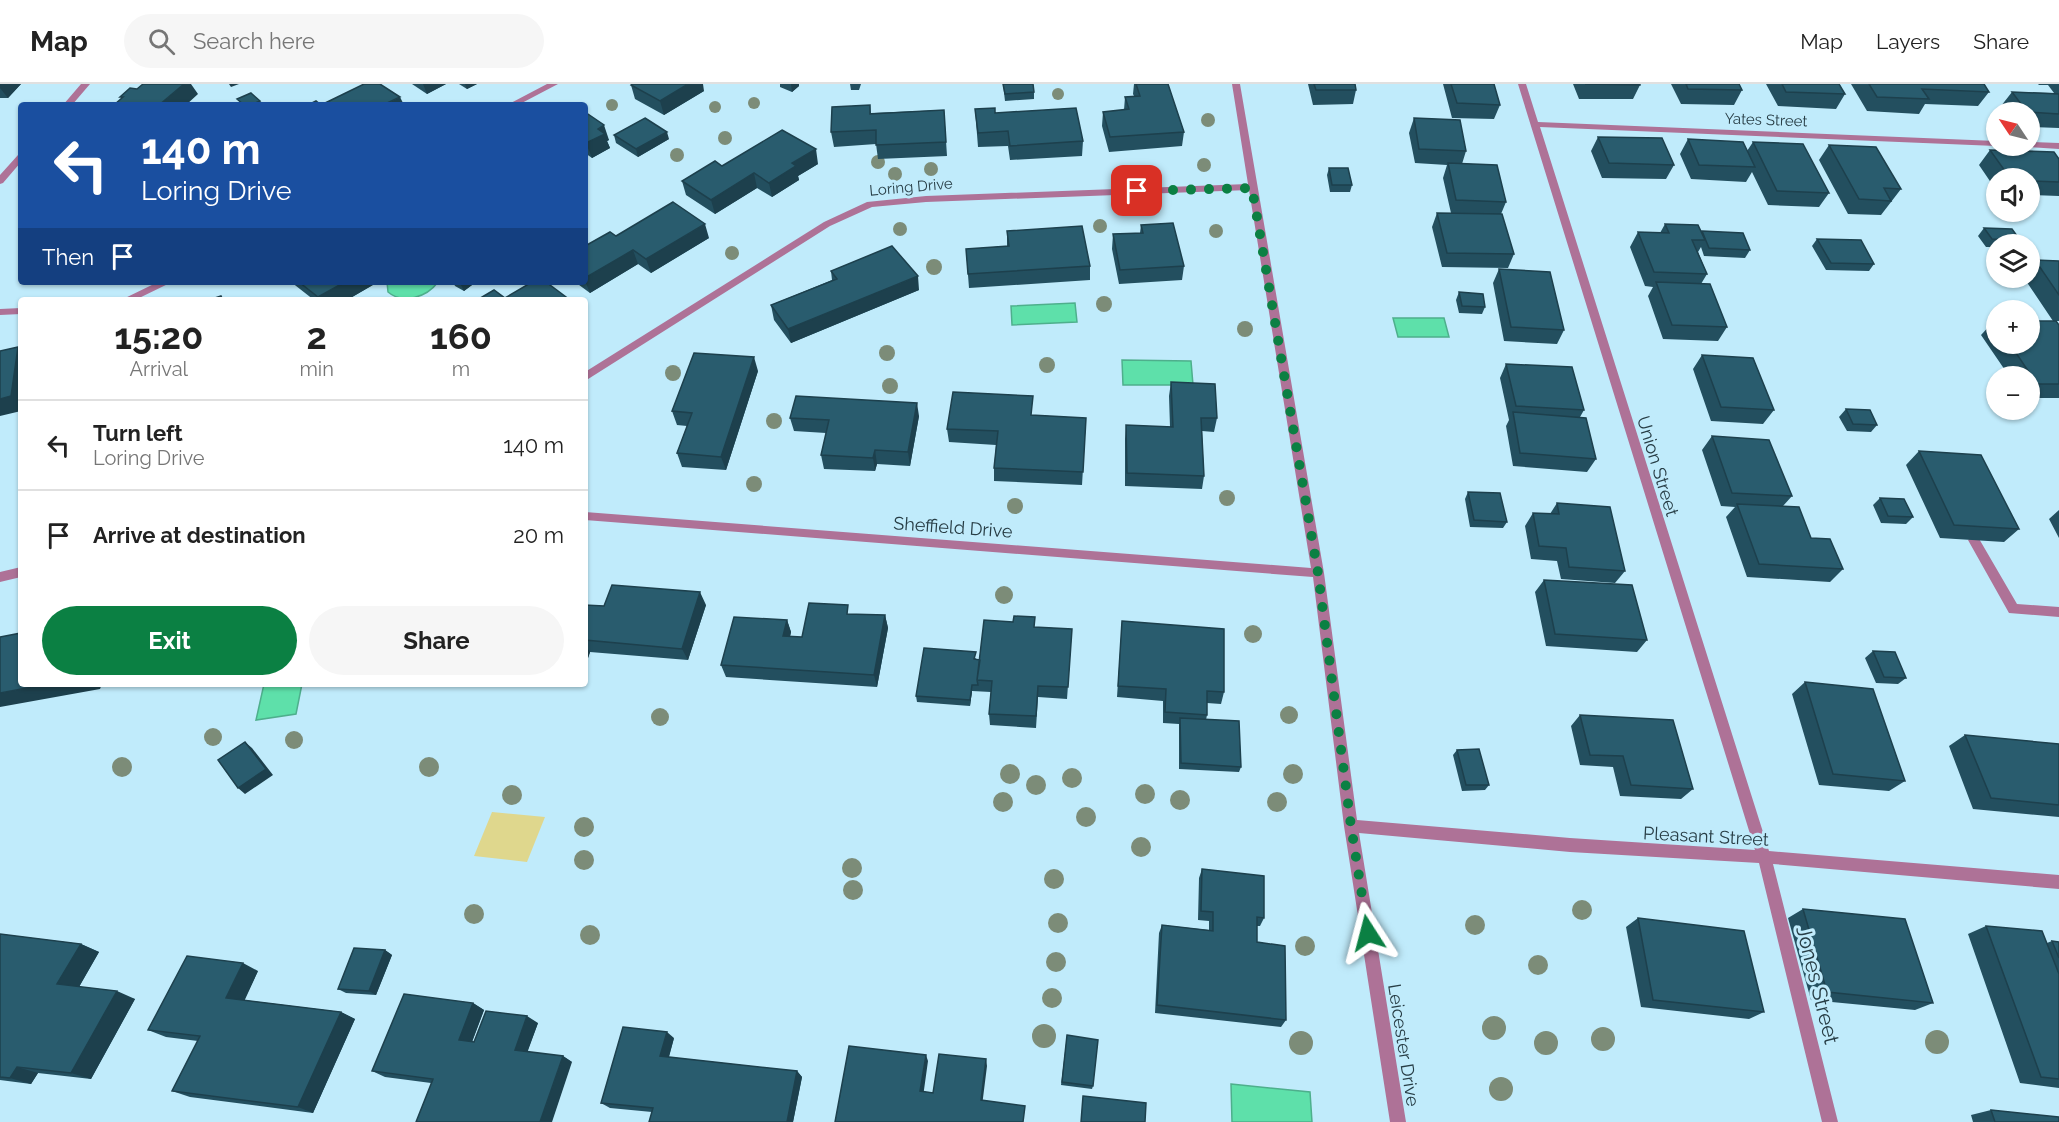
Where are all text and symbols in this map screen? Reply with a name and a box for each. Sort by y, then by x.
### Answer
search box [124,14,544,68]
text: Map [30,25,88,58]
icon: search [145,25,178,58]
text: Search here [193,28,315,54]
text: Map [1800,29,1843,54]
text: Layers [1876,29,1940,54]
text: Share [1973,29,2029,54]
north arrow [1986,102,2040,156]
map controls [1986,102,2040,420]
street label: Yates Street [1724,110,1808,130]
text: 140 m [141,125,261,174]
icon: left [42,126,120,204]
pin [1111,165,1162,216]
button: sound [1986,168,2040,222]
street label: Loring Drive [869,174,954,200]
icon: arrive [1120,174,1153,207]
text: Loring Drive [141,175,292,206]
button: layers [1986,234,2040,288]
icon: arrive [106,240,139,273]
text: Then [42,244,94,270]
button: + [1986,300,2040,354]
text: 15:20 [114,315,203,357]
text: 2 [306,315,327,357]
text: 160 [430,315,492,357]
text: Arrival [129,357,188,381]
text: min [299,357,334,381]
text: m [452,357,470,381]
button: − [1986,366,2040,420]
street label: Union Street [1633,413,1683,519]
text: Turn left [93,420,183,446]
icon: left [42,429,75,462]
text: 140 m [503,432,564,458]
text: Loring Drive [93,446,205,470]
street label: Sheffield Drive [893,512,1014,542]
icon: arrive [42,519,75,552]
text: Arrive at destination [93,522,306,548]
text: 20 m [513,522,564,548]
button: Exit [42,606,297,675]
button: Share [309,606,564,675]
street label: Pleasant Street [1643,822,1769,850]
position arrow [1336,901,1400,965]
street label: Jones Street [1791,923,1845,1047]
street label: Leicester Drive [1384,982,1424,1108]

